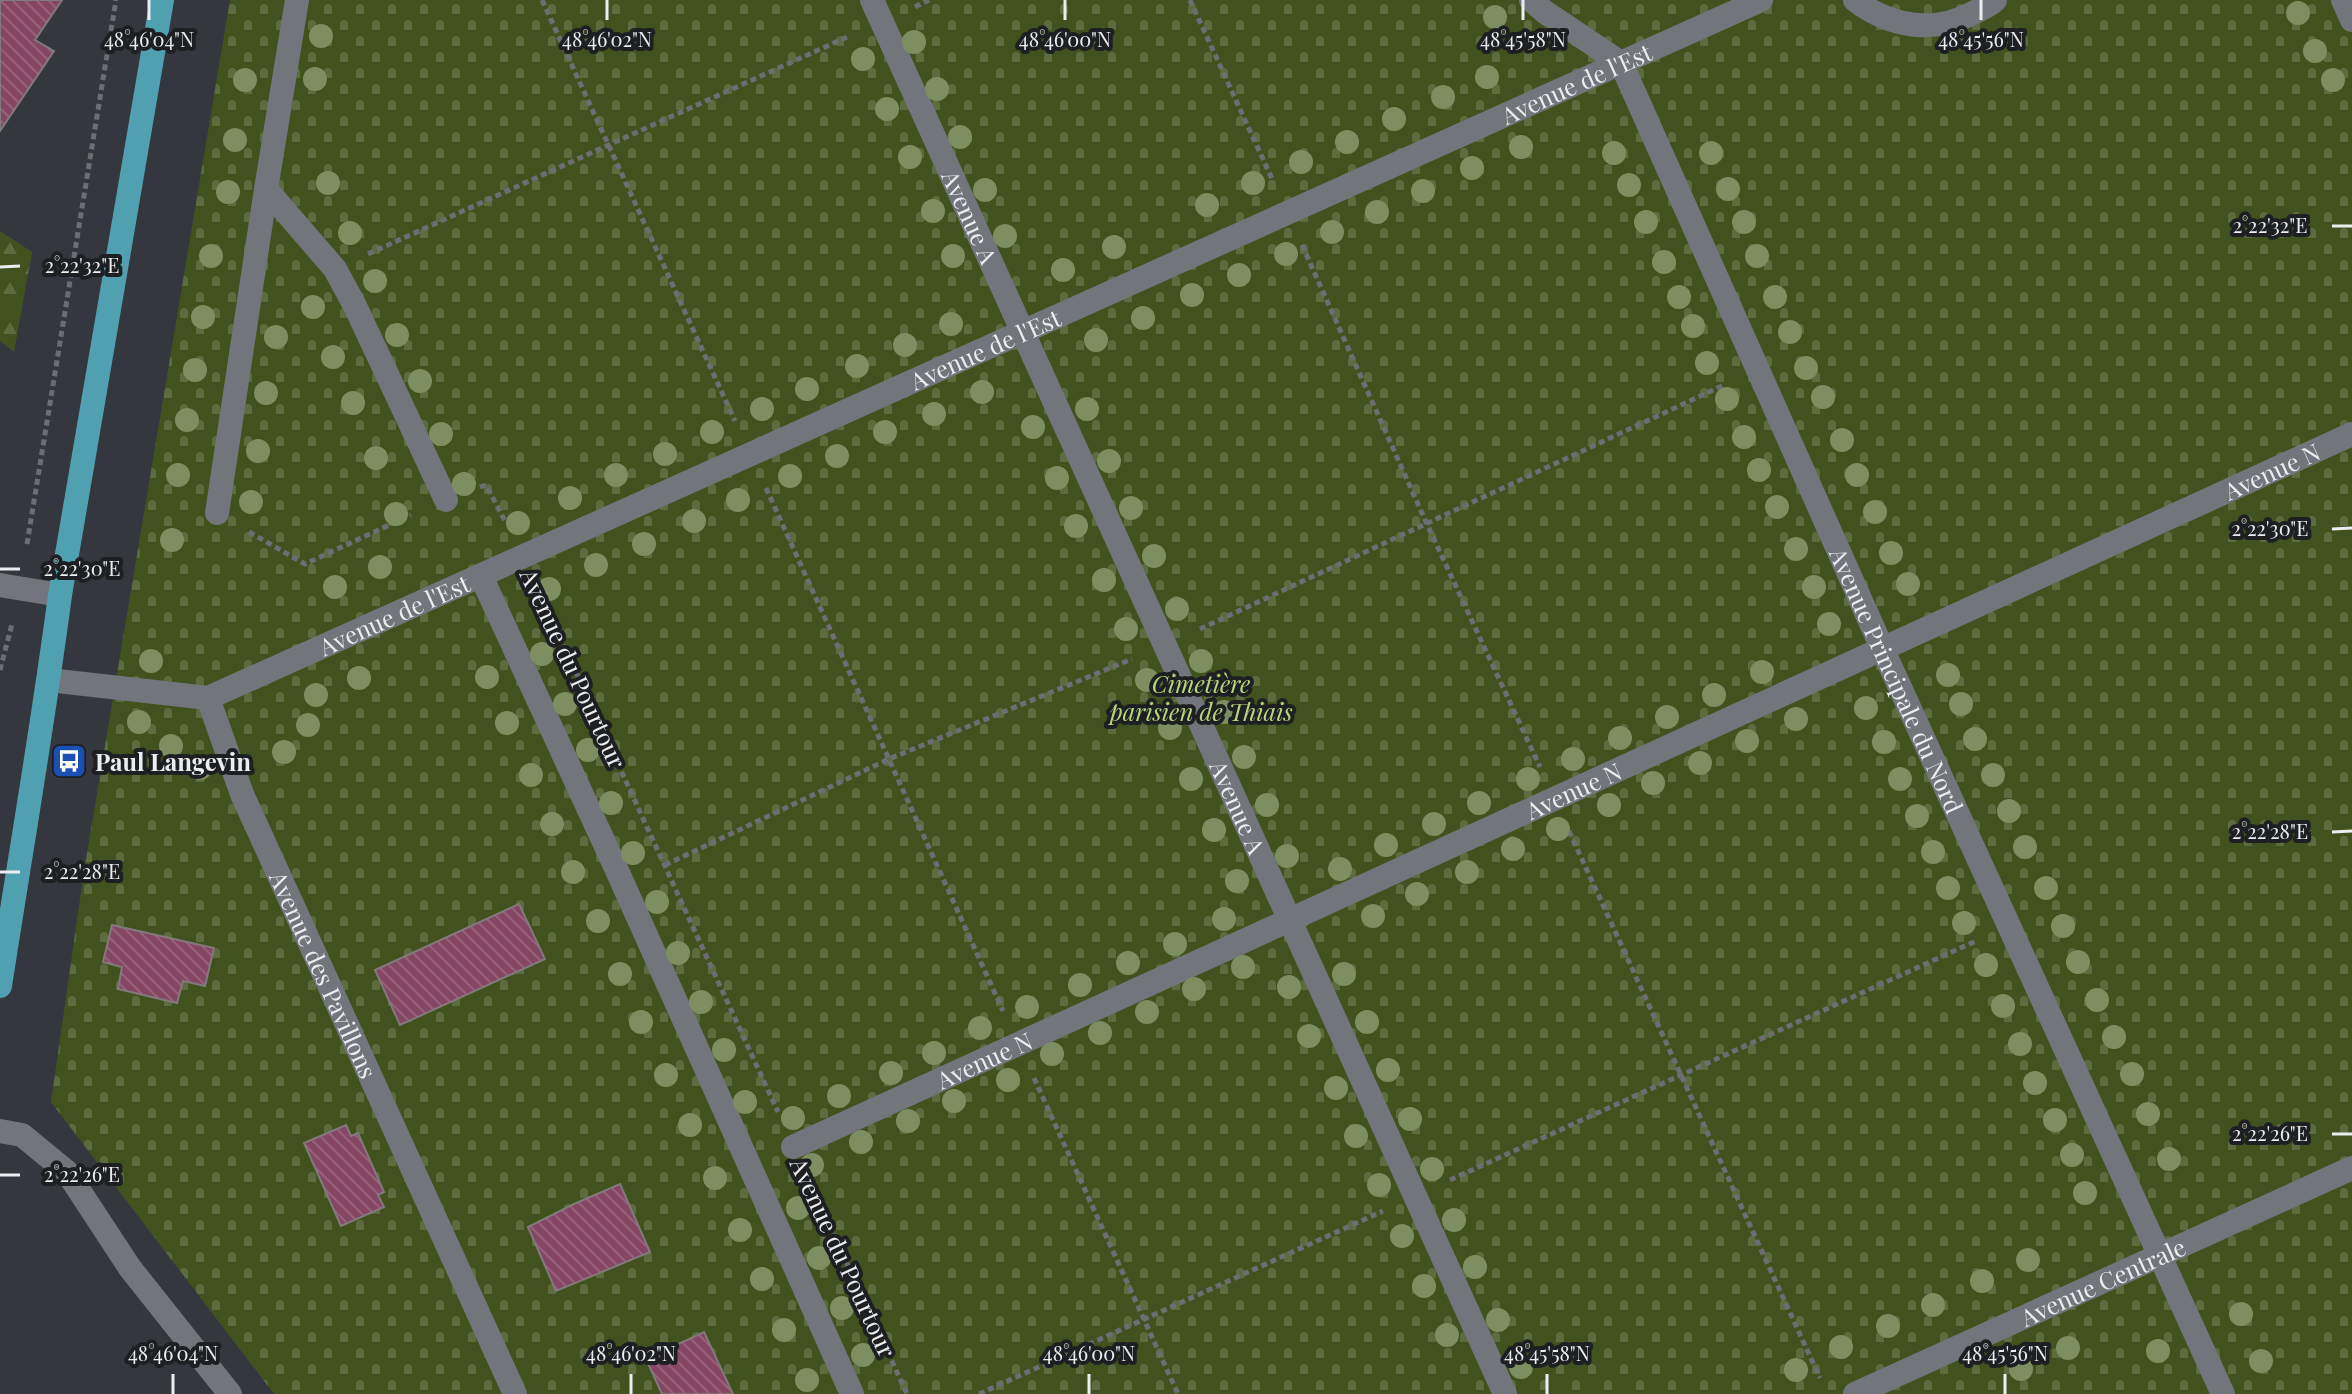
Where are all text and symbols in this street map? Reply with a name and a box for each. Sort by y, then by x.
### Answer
text: 48°46'04"N [104,25,194,52]
text: 48°46'02"N [562,25,652,52]
text: 48°46'00"N [1019,25,1111,52]
text: 48°45'58"N [1480,25,1566,52]
text: 48°45'56"N [1938,25,2024,52]
street label: Avenue de l'Est [1495,35,1657,131]
street label: Avenue A [935,164,1006,269]
text: 2°22'32"E [2233,211,2307,238]
text: 2°22'32"E [45,251,119,278]
street label: Avenue de l'Est [904,301,1066,397]
street label: Avenue N [2218,435,2325,507]
text: 2°22'30"E [2231,514,2309,541]
street label: Avenue Principale du Nord [1823,541,1971,818]
text: 2°22'30"E [43,554,121,581]
street label: Avenue du Pourtour [513,562,634,773]
street label: Avenue de l'Est [313,566,475,663]
park label: Cimetière parisien de Thiais [1107,667,1293,727]
bus stop icon: Paul Langevin [50,742,88,780]
place label: Paul Langevin [95,745,251,777]
street label: Avenue A [1203,754,1274,859]
street label: Avenue N [1519,754,1626,826]
text: 2°22'28"E [2232,817,2308,844]
text: 2°22'28"E [44,857,120,884]
street label: Avenue des Pavillons [263,865,385,1083]
street label: Avenue N [930,1024,1037,1096]
text: 2°22'26"E [2232,1119,2308,1146]
street label: Avenue du Pourtour [783,1151,904,1362]
text: 2°22'26"E [44,1160,120,1187]
street label: Avenue Centrale [2014,1230,2190,1333]
text: 48°46'04"N [128,1339,218,1366]
text: 48°46'02"N [586,1339,676,1366]
text: 48°46'00"N [1043,1339,1135,1366]
text: 48°45'58"N [1504,1339,1590,1366]
text: 48°45'56"N [1962,1339,2048,1366]

